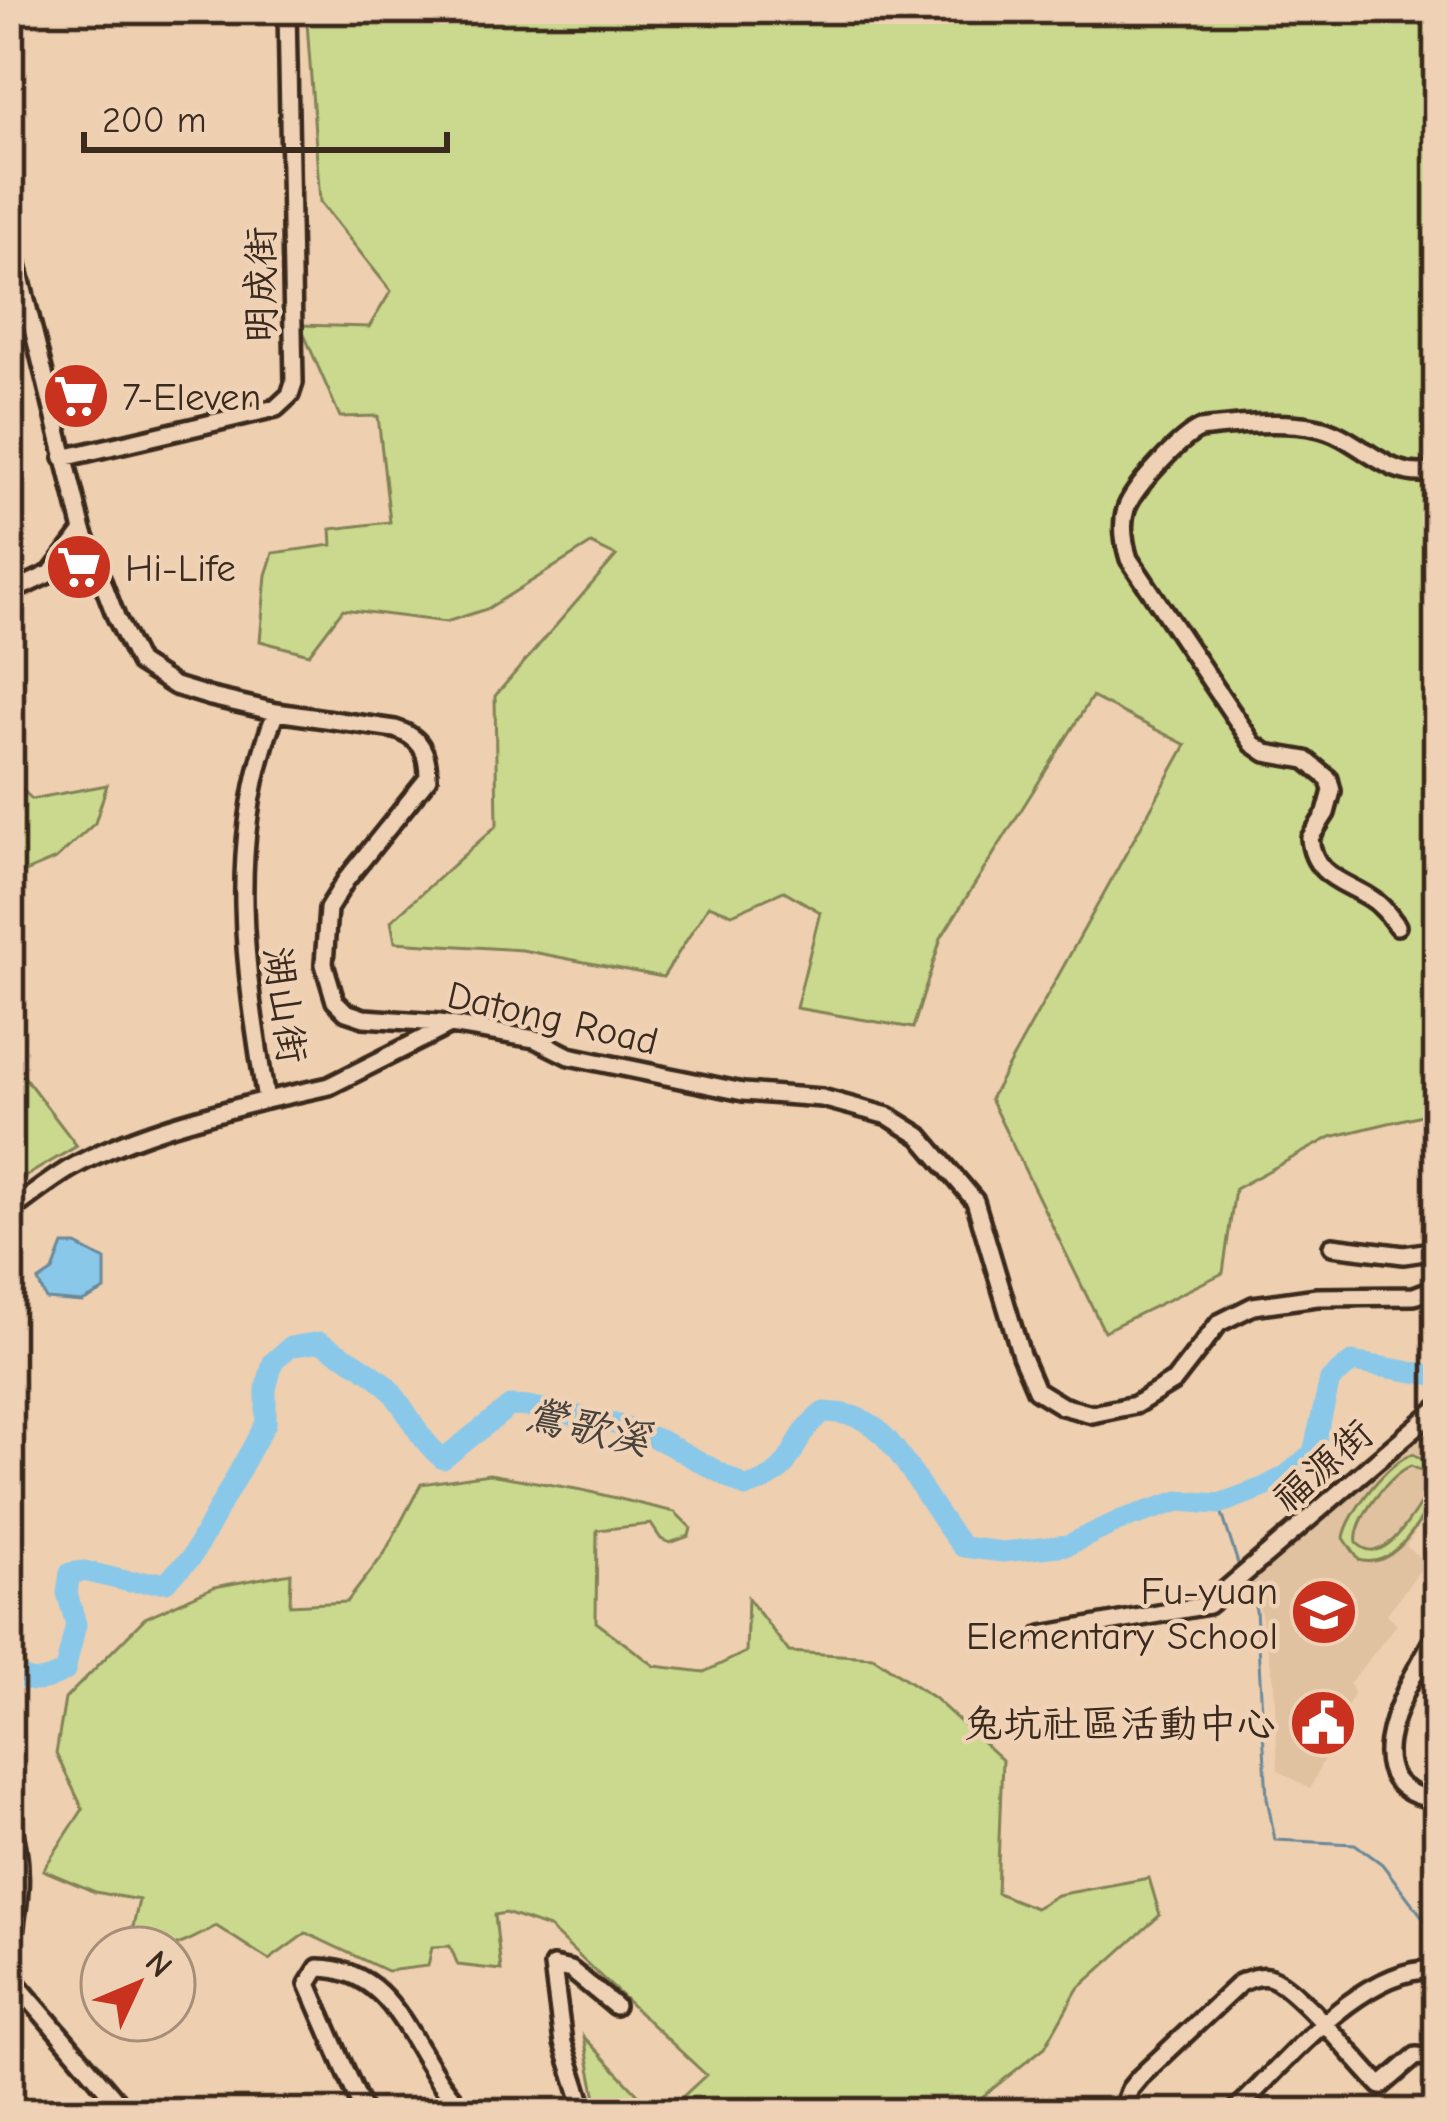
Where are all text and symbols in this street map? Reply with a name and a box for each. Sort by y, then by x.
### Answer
scale bar [84,78,447,152]
text: 200 m [102,100,206,141]
street label: 明成街 [239,226,284,344]
supermarket icon: 7-Eleven [41,361,111,431]
place label: 7-Eleven [122,375,261,420]
supermarket icon: Hi-Life [44,532,114,602]
place label: Hi-Life [125,546,236,591]
street label: 湖山街 [254,944,315,1066]
street label: Datong Road [443,972,662,1065]
water label: 鶯歌溪 [521,1389,657,1466]
street label: 福源街 [1264,1411,1382,1521]
place label: Fu-yuan Elementary School [966,1569,1278,1659]
school or university icon: Fu-yuan Elementary School [1289,1577,1359,1647]
public building icon: 兔坑社區活動中心 [1288,1688,1358,1758]
place label: 兔坑社區活動中心 [964,1702,1276,1747]
north arrow [78,1924,198,2044]
text: N [138,1943,180,1985]

